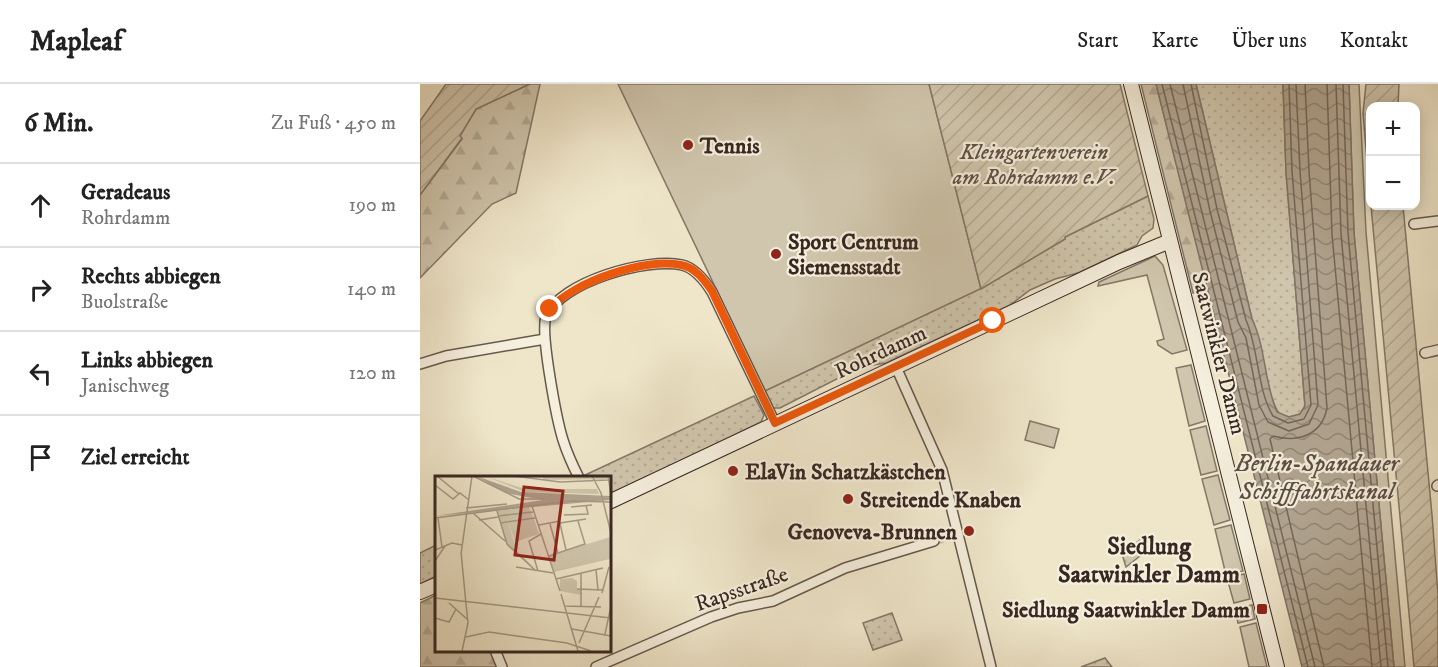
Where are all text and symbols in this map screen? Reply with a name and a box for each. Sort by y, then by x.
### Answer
text: Mapleaf [30,24,122,59]
text: Start [1077,28,1119,54]
text: Karte [1152,28,1198,54]
text: Über uns [1231,28,1307,54]
text: Kontakt [1340,28,1408,54]
map controls [1366,102,1420,210]
button: + [1366,102,1420,156]
text: 6 Min. [24,107,93,140]
text: Zu Fuß · 450 m [271,111,396,136]
place label: Tennis [699,133,760,160]
marker: Tennis [681,138,695,152]
park label: Kleingartenverein am Rohrdamm e.V. [952,139,1117,191]
button: − [1366,156,1420,210]
text: Geradeaus [81,179,170,206]
icon: ahead [24,189,57,222]
text: 190 m [349,193,396,218]
text: Rohrdamm [81,206,170,231]
place label: Sport Centrum Siemensstadt [788,229,919,281]
marker: Sport Centrum Siemensstadt [769,247,783,261]
text: Rechts abbiegen [81,263,221,290]
street label: Saatwinkler Damm [1185,269,1252,438]
icon: right [24,273,57,306]
text: 140 m [347,277,396,302]
text: Buolstraße [81,290,168,315]
route end [536,295,562,321]
route start [979,307,1005,333]
street label: Rohrdamm [830,319,931,385]
text: Links abbiegen [81,347,213,374]
icon: left [24,357,57,390]
text: 120 m [349,361,396,386]
text: Janischweg [81,374,169,399]
icon: arrive [24,441,57,474]
text: Ziel erreicht [81,444,189,471]
water label: Berlin-Spandauer Schifffahrtskanal [1234,449,1401,507]
place label: ElaVin Schatzkästchen [745,459,946,486]
marker: ElaVin Schatzkästchen [726,464,740,478]
inset map [435,476,610,652]
place label: Streitende Knaben [860,487,1022,514]
marker: Streitende Knaben [841,492,855,506]
place label: Genoveva-Brunnen [788,519,958,546]
marker: Genoveva-Brunnen [962,524,976,538]
district label: Siedlung Saatwinkler Damm [1058,532,1240,590]
street label: Rapsstraße [691,561,792,618]
place label: Siedlung Saatwinkler Damm [1002,597,1250,624]
marker: Siedlung Saatwinkler Damm [1255,602,1269,616]

